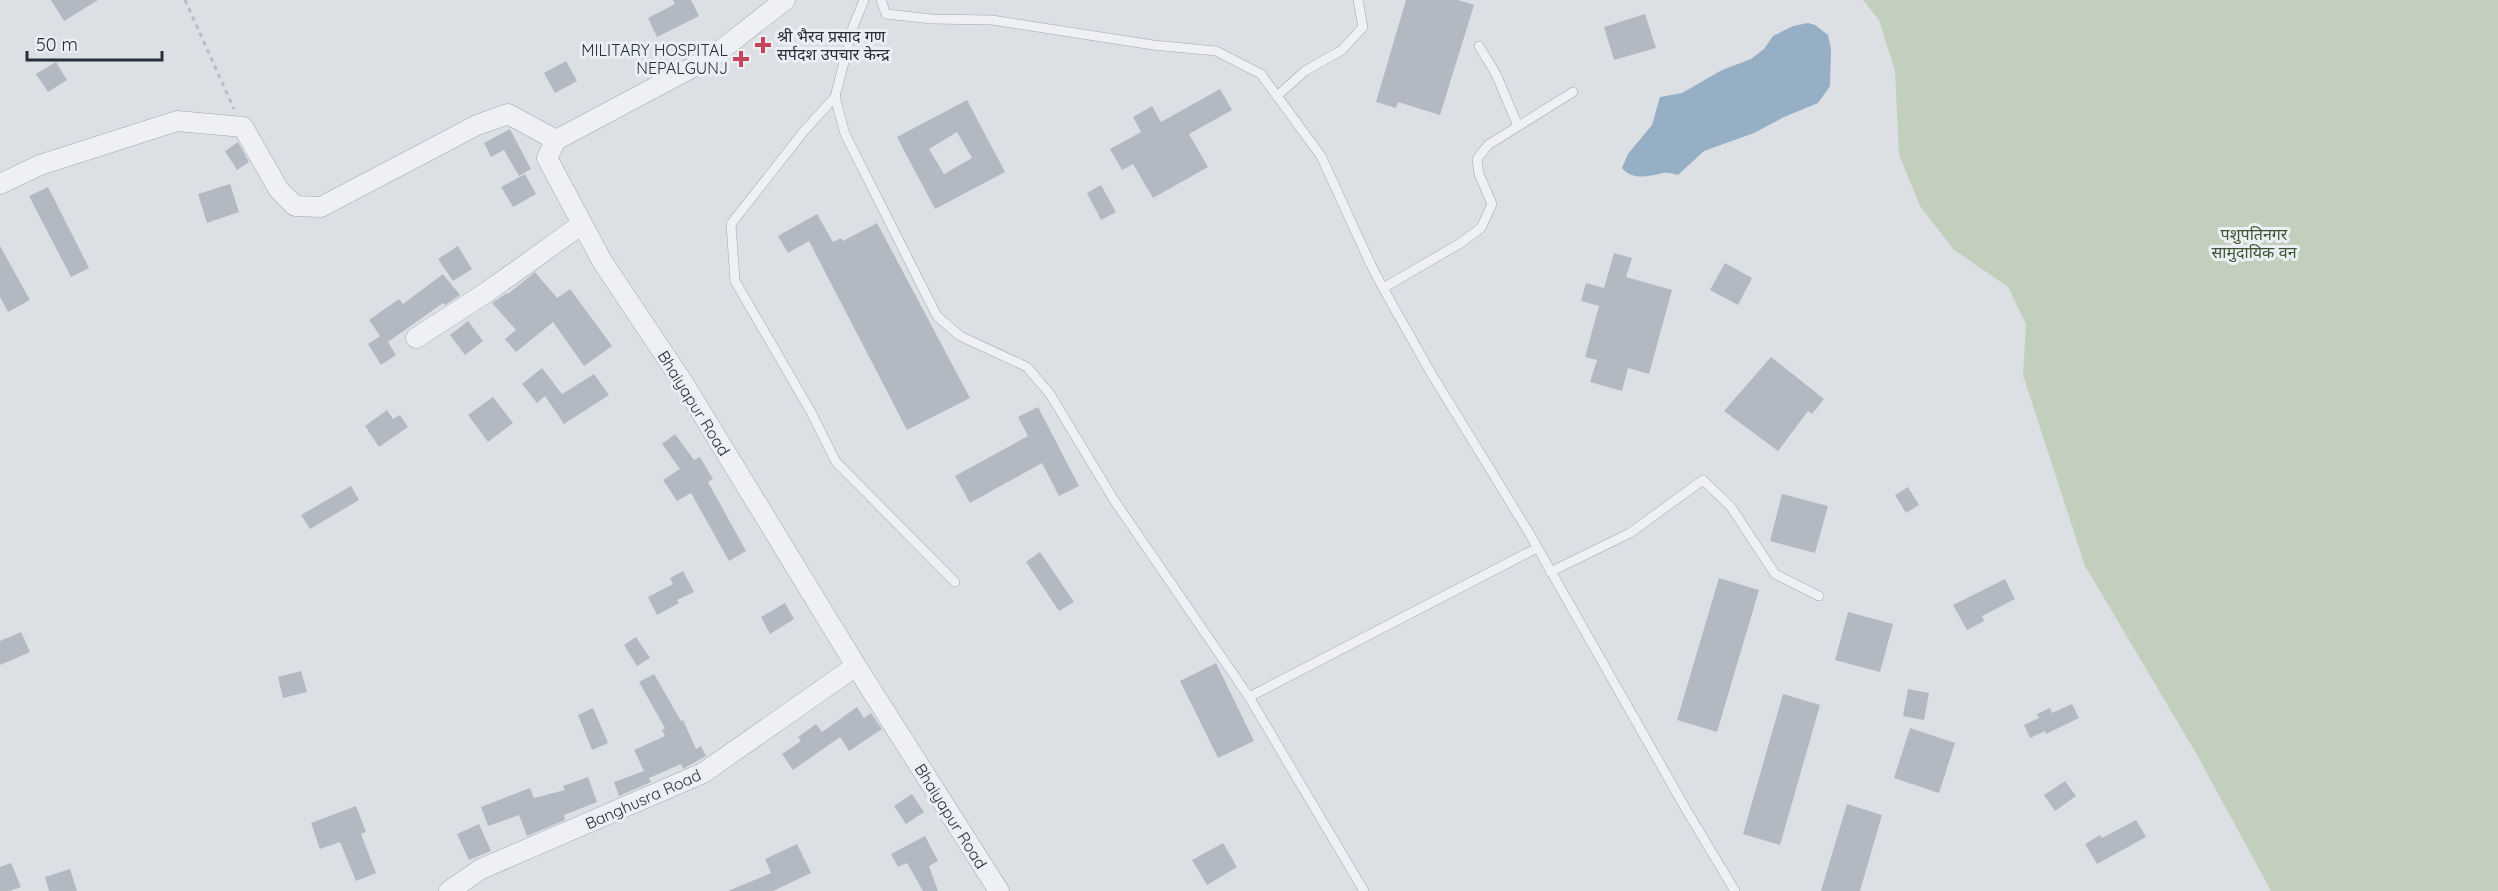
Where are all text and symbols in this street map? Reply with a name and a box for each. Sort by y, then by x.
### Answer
scale bar [27,24,162,62]
place label: श्री भैरव प्रसाद गण सर्पदश उपचार केन्द्र [777,26,890,64]
text: 50 m [36,33,78,56]
marker: श्री भैरव प्रसाद गण सर्पदश उपचार केन्द्र [754,36,772,54]
place label: MILITARY HOSPITAL NEPALGUNJ [581,40,728,78]
marker: MILITARY HOSPITAL NEPALGUNJ [732,50,750,68]
park label: पशुपतिनगर सामुदायिक वन [2211,224,2298,263]
street label: Bhaiyapur Road [654,347,734,459]
street label: Bhaiyapur Road [911,760,991,872]
street label: Banghusra Road [582,764,704,834]

